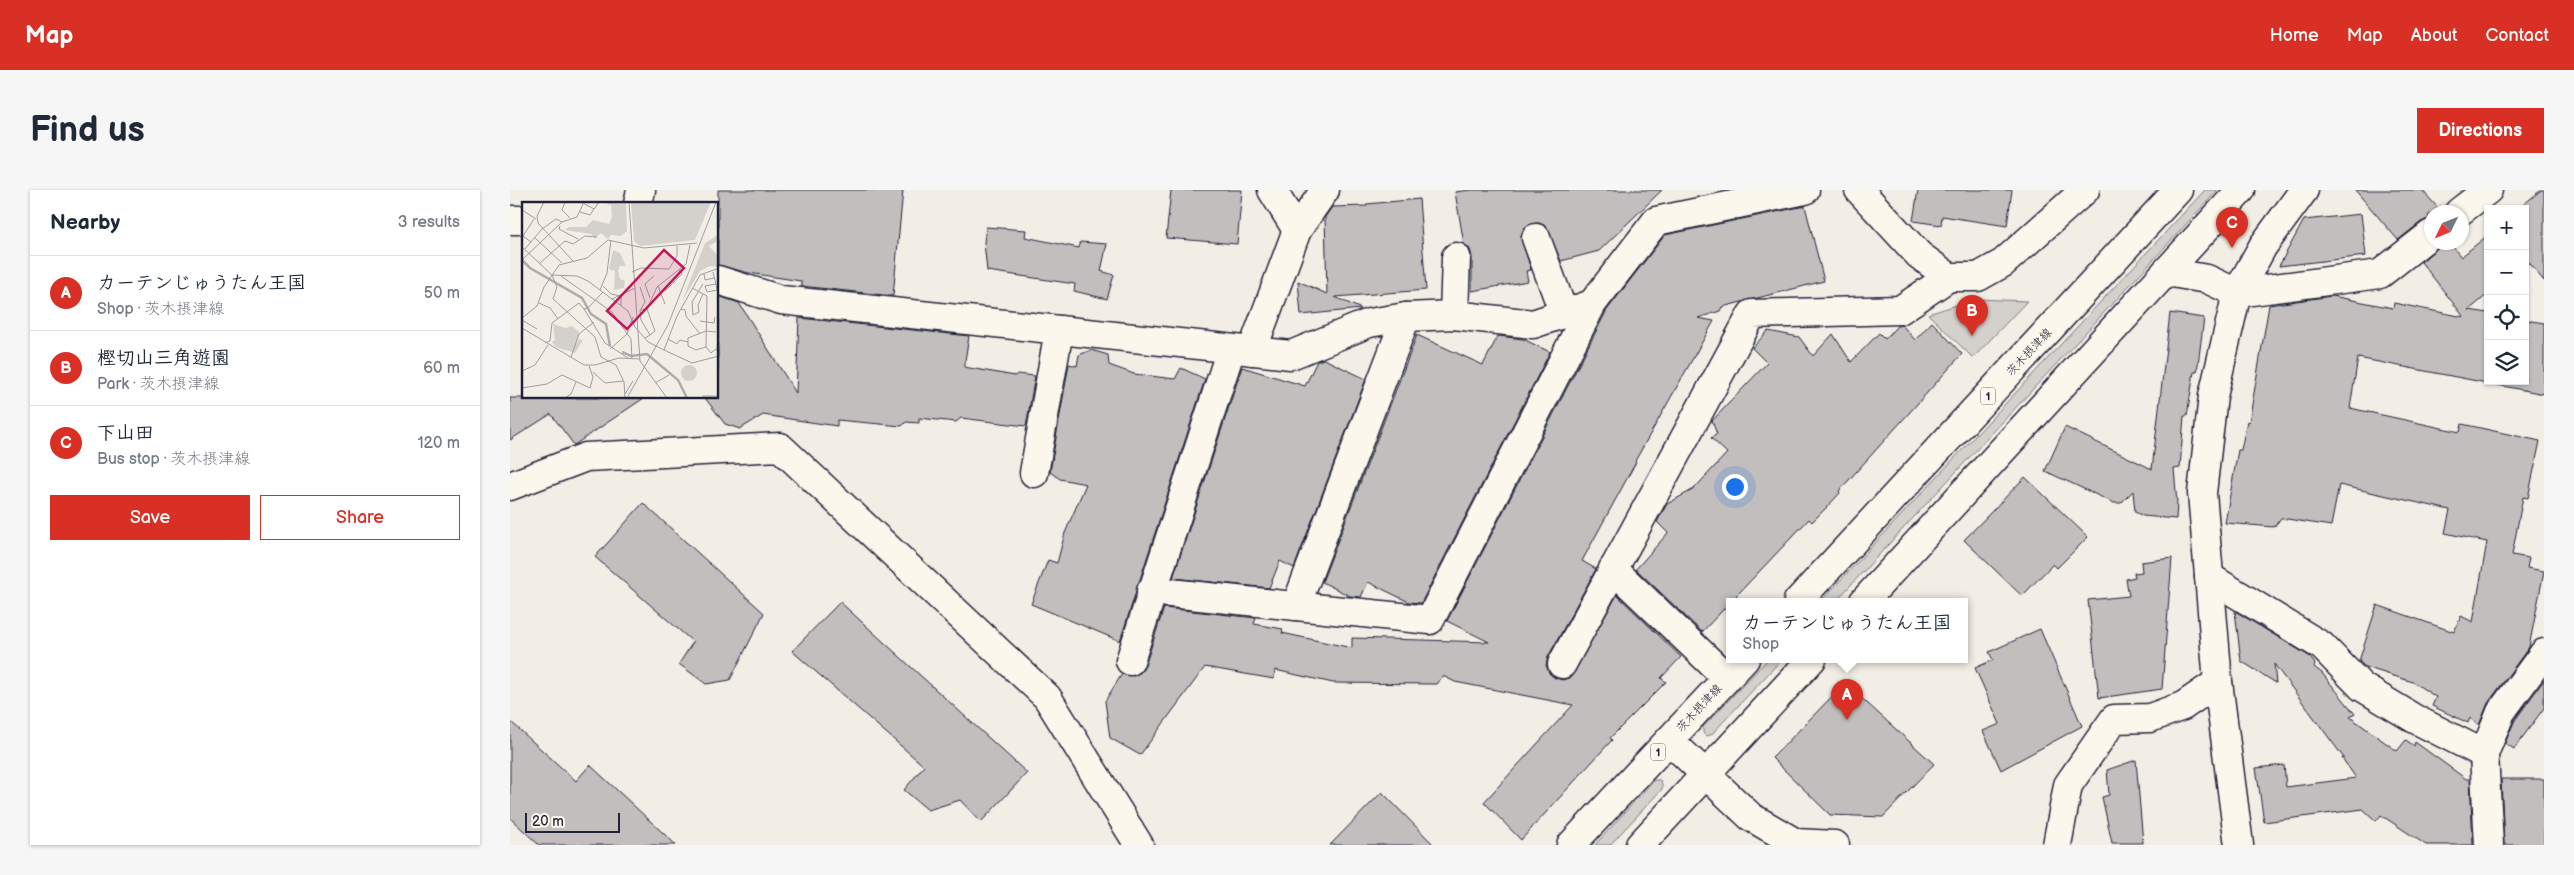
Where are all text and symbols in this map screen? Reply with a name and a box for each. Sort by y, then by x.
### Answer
text: Map [25,21,73,50]
text: Home [2270,25,2319,46]
text: Map [2347,25,2383,46]
text: About [2411,25,2458,46]
text: Contact [2486,25,2549,46]
button: Directions [2417,108,2544,153]
text: Find us [30,109,145,152]
inset map [522,202,719,399]
north arrow [2424,205,2469,250]
map controls [2484,205,2529,385]
button: + [2484,205,2529,250]
pin: C [2216,207,2248,248]
text: Nearby [50,210,120,235]
text: 3 results [398,213,460,232]
button: − [2484,250,2529,295]
text: カーテンじゅうたん王国 [97,272,306,295]
text: A [61,284,71,303]
text: 50 m [424,284,460,303]
pin: B [1956,295,1988,336]
button: locate [2484,295,2529,340]
text: Shop · 茨木摂津線 [97,300,224,319]
street label: 茨木摂津線 [2003,325,2055,379]
button: layers [2484,340,2529,385]
text: 樫切山三角遊園 [97,347,230,370]
text: B [60,359,72,378]
text: 60 m [423,359,460,378]
text: Park · 茨木摂津線 [97,375,220,394]
road number: 1 [1980,388,1996,405]
text: 下山田 [97,422,154,445]
text: C [60,434,72,453]
text: 120 m [417,434,460,453]
text: Bus stop · 茨木摂津線 [97,450,250,469]
your location [1722,474,1748,500]
button: Save [50,495,250,540]
button: Share [260,495,460,540]
popup [1726,598,1968,663]
text: カーテンじゅうたん王国 [1742,612,1952,635]
text: Shop [1742,635,1779,654]
pin: A [1831,679,1863,720]
street label: 茨木摂津線 [1673,681,1725,735]
road number: 1 [1650,744,1666,760]
scale bar [525,810,620,833]
text: 20 m [532,813,564,830]

